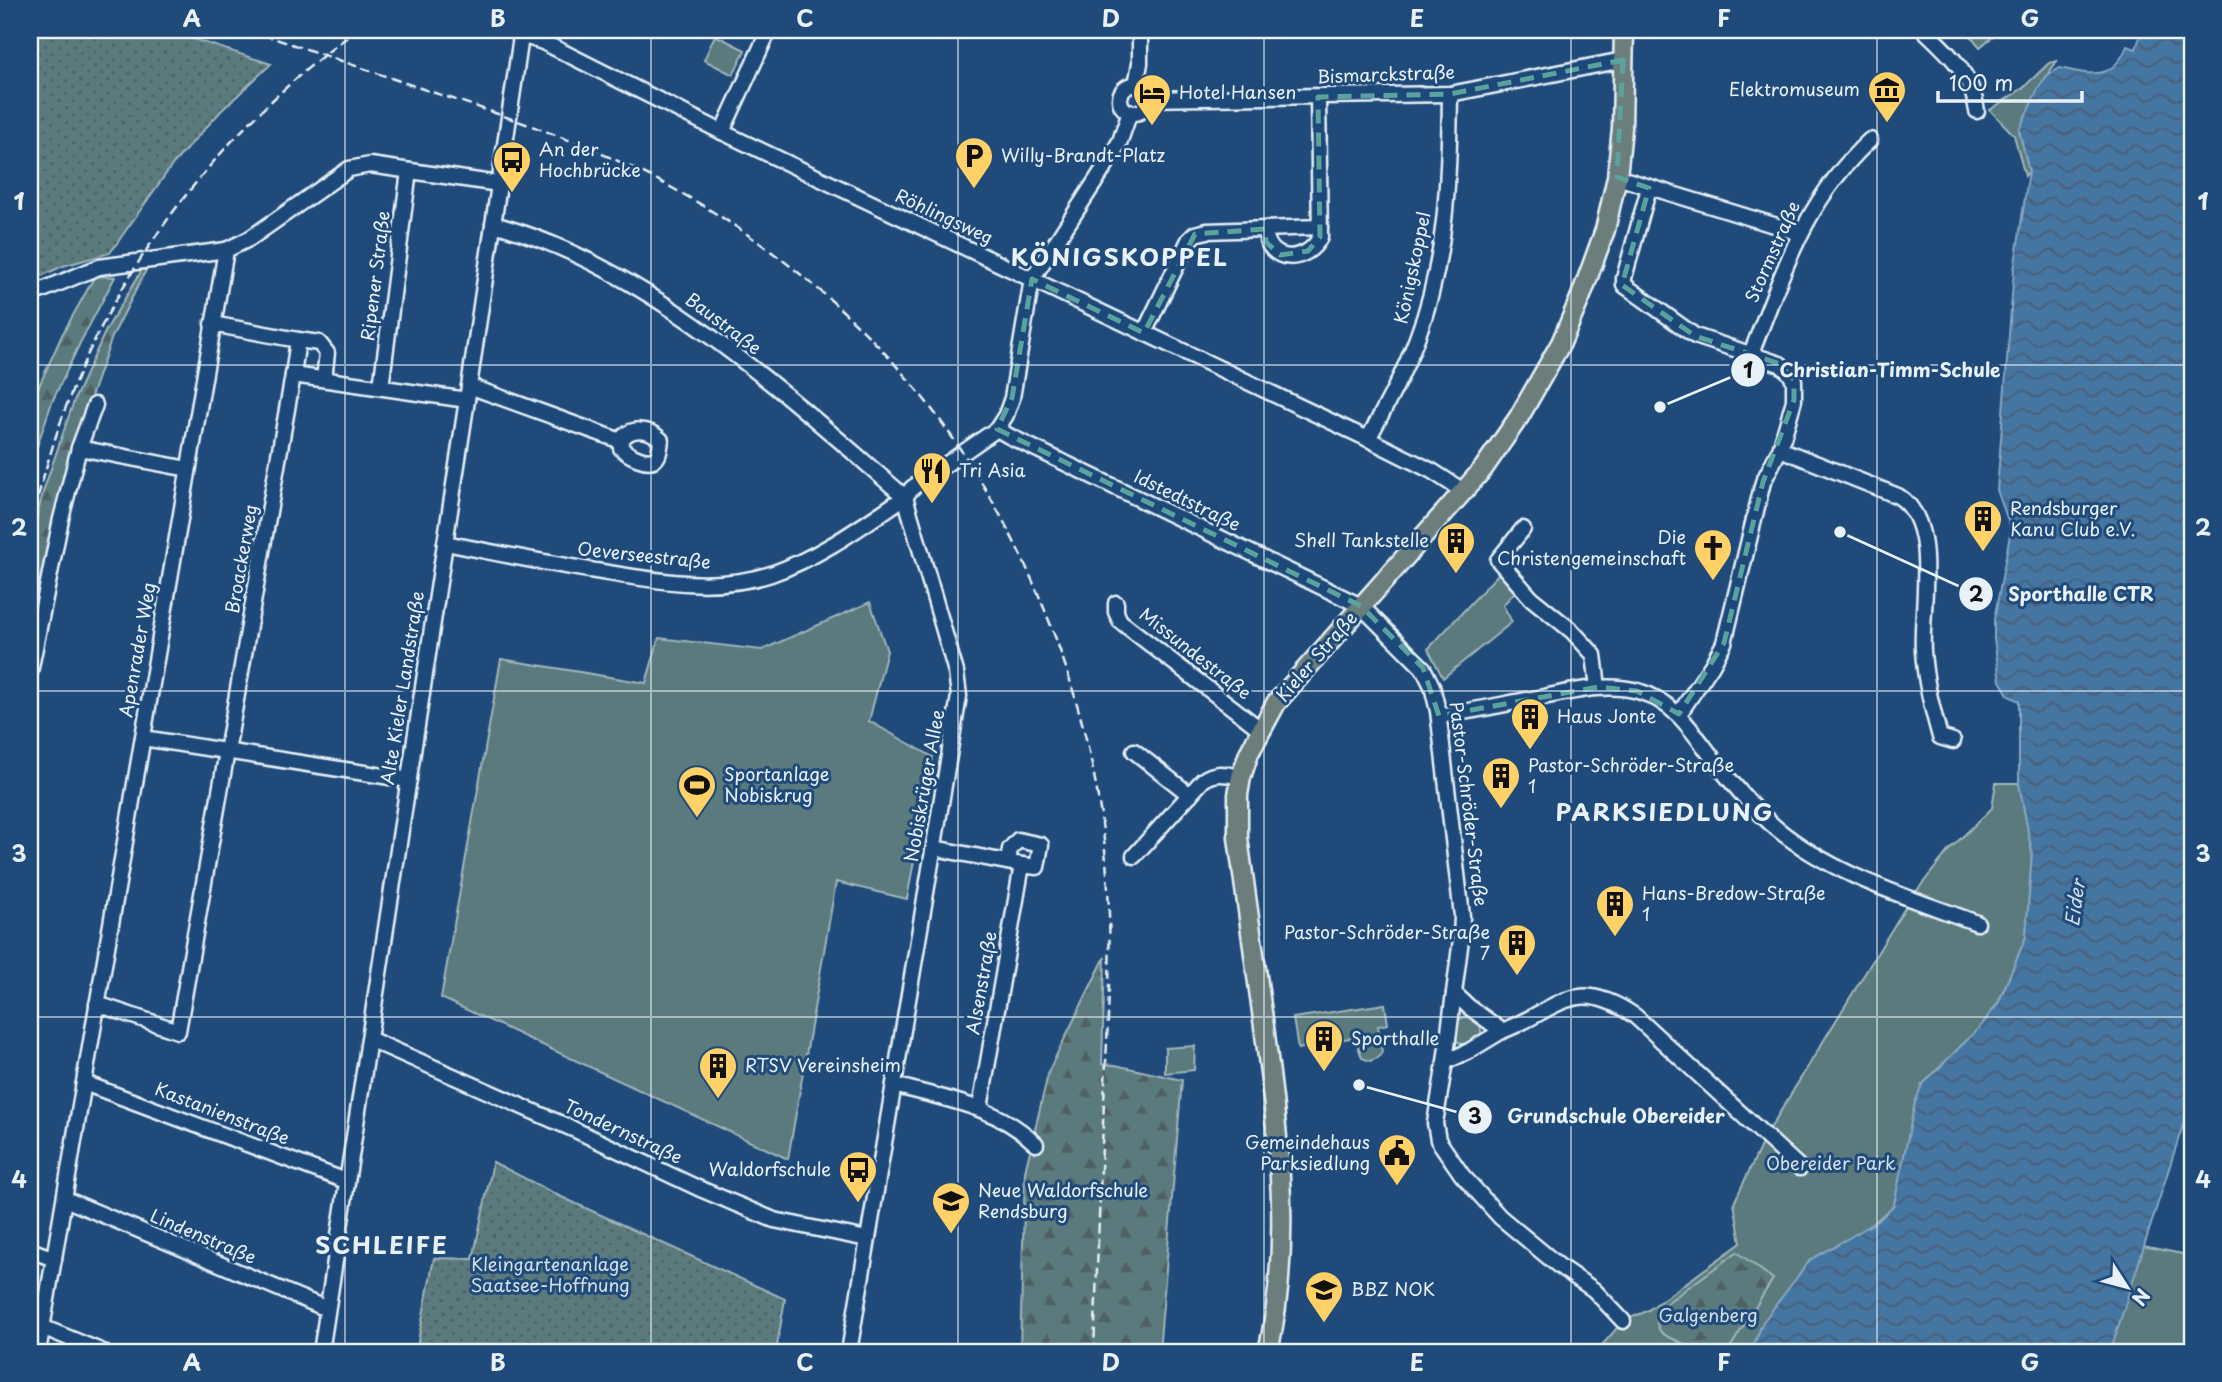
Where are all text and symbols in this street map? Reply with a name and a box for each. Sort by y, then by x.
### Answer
text: A [183,0,201,35]
text: B [490,0,506,35]
text: C [796,0,814,35]
text: D [1102,0,1120,35]
text: E [1410,0,1424,35]
text: F [1717,0,1731,35]
text: G [2021,0,2039,35]
street label: Bismarckstraße [1317,58,1455,89]
scale bar [1938,60,2082,104]
text: 100 m [1949,66,2013,98]
museum icon: Elektromuseum [1866,69,1908,124]
hotel icon: Hotel Hansen [1131,72,1173,127]
place label: Elektromuseum [1729,75,1860,102]
place label: Hotel Hansen [1179,78,1296,105]
place label: An der Hochbrücke [539,135,641,183]
parking icon: Willy-Brandt-Platz [953,135,995,190]
bus stop icon: An der Hochbrücke [491,139,533,194]
place label: Willy-Brandt-Platz [1001,141,1166,168]
street label: Röhlingsweg [891,181,998,250]
text: 1 [14,183,25,218]
text: 1 [2198,183,2209,218]
street label: Stormstraße [1737,196,1806,306]
street label: Ripener Straße [353,209,396,342]
street label: Königskoppel [1386,209,1437,326]
district label: KÖNIGSKOPPEL [1011,238,1229,274]
street label: Baustraße [680,285,768,360]
callout: Christian-Timm-Schule [1731,350,2015,390]
text: 1 [1743,353,1753,385]
text: Christian-Timm-Schule [1780,355,2000,383]
restaurant icon: Tri Asia [911,450,953,505]
place label: Tri Asia [959,456,1026,483]
street label: Idstedtstraße [1130,462,1245,537]
place label: Rendsburger Kanu Club e.V. [2010,494,2136,542]
building icon: Rendsburger Kanu Club e.V. [1962,498,2004,553]
street label: Broackerweg [218,502,263,616]
text: 2 [11,509,27,544]
text: 2 [2195,509,2211,544]
building icon: Shell Tankstelle [1435,520,1477,575]
place label: Die Christengemeinschaft [1497,523,1686,571]
place label: Shell Tankstelle [1294,526,1429,553]
church icon: Die Christengemeinschaft [1692,527,1734,582]
street label: Oeverseestraße [576,534,712,575]
callout: Sporthalle CTR [1958,574,2168,614]
text: 2 [1969,577,1984,609]
text: Sporthalle CTR [2008,579,2154,607]
street label: Apenrader Weg [111,580,162,719]
street label: Alte Kieler Landstraße [373,589,430,786]
street label: Missundestraße [1134,600,1258,705]
street label: Kieler Straße [1269,605,1363,707]
building icon: Haus Jonte [1509,696,1551,751]
street label: Pastor-Schröder-Straße [1444,700,1495,908]
place label: Haus Jonte [1557,702,1656,729]
street label: Nobiskrüger Allee [897,707,950,864]
place label: Pastor-Schröder-Straße 1 [1528,751,1734,799]
building icon: Pastor-Schröder-Straße 1 [1480,755,1522,810]
place label: Sportanlage Nobiskrug [724,760,829,808]
sports icon: Sportanlage Nobiskrug [676,764,718,819]
district label: PARKSIEDLUNG [1555,793,1775,829]
text: 3 [11,835,27,870]
text: 3 [2195,835,2211,870]
water label: Eider [2057,876,2091,928]
place label: Hans-Bredow-Straße 1 [1642,879,1826,927]
building icon: Hans-Bredow-Straße 1 [1594,883,1636,938]
place label: Pastor-Schröder-Straße 7 [1284,918,1490,966]
building icon: Pastor-Schröder-Straße 7 [1496,922,1538,977]
street label: Alsenstraße [958,929,1003,1037]
building icon: Sporthalle [1303,1018,1345,1073]
place label: Sporthalle [1351,1024,1440,1051]
building icon: RTSV Vereinsheim [697,1045,739,1100]
place label: RTSV Vereinsheim [745,1051,901,1078]
street label: Kastanienstraße [151,1075,294,1151]
street label: Tondernstraße [560,1091,687,1170]
callout: Grundschule Obereider [1458,1097,1739,1137]
text: 3 [1468,1099,1482,1131]
text: Grundschule Obereider [1507,1101,1725,1129]
place label: Gemeindehaus Parksiedlung [1245,1128,1370,1176]
public building icon: Gemeindehaus Parksiedlung [1376,1132,1418,1187]
bus stop icon: Waldorfschule [837,1149,879,1204]
park label: Obereider Park [1766,1149,1896,1176]
place label: Waldorfschule [709,1155,831,1182]
text: 4 [11,1161,27,1196]
text: 4 [2195,1161,2211,1196]
place label: Neue Waldorfschule Rendsburg [978,1176,1148,1224]
school or university icon: Neue Waldorfschule Rendsburg [930,1180,972,1235]
street label: Lindenstraße [147,1201,261,1270]
district label: SCHLEIFE [315,1226,449,1262]
park label: Kleingartenanlage Saatsee-Hoffnung [470,1250,630,1298]
north arrow [2092,1252,2162,1322]
school or university icon: BBZ NOK [1303,1269,1345,1324]
place label: BBZ NOK [1351,1275,1435,1302]
text: N [2126,1283,2157,1312]
park label: Galgenberg [1658,1301,1758,1328]
text: A [183,1344,201,1379]
text: B [490,1344,506,1379]
text: C [796,1344,814,1379]
text: D [1102,1344,1120,1379]
text: E [1410,1344,1424,1379]
text: F [1717,1344,1731,1379]
text: G [2021,1344,2039,1379]

